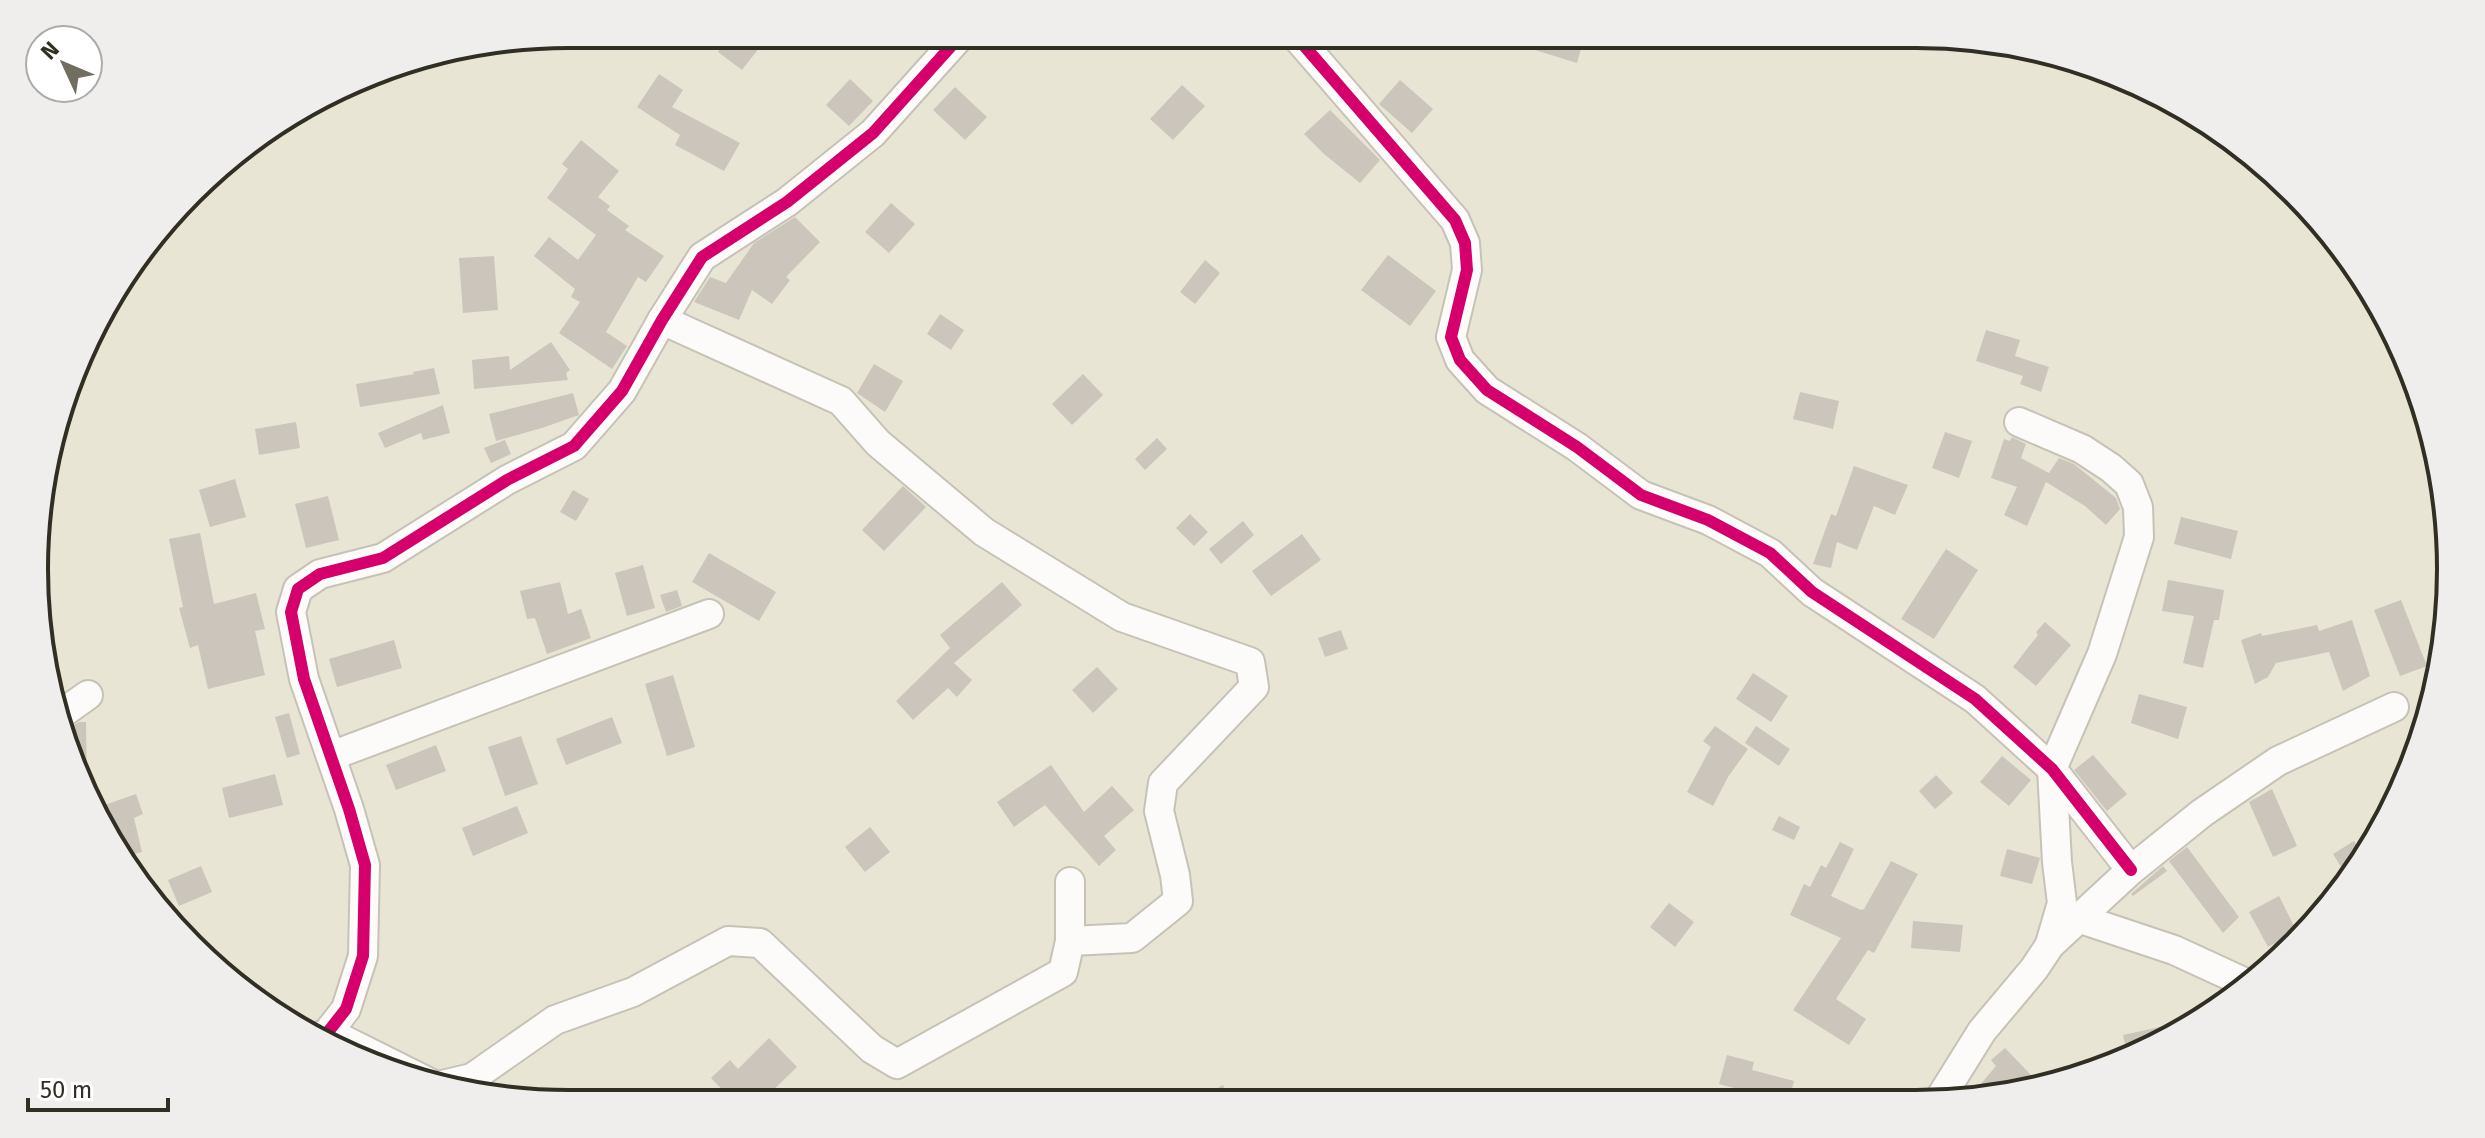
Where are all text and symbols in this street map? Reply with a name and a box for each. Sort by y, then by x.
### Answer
north arrow [24,24,104,104]
text: N [35,36,65,65]
scale bar [28,1062,168,1112]
text: 50 m [40,1076,92,1104]

